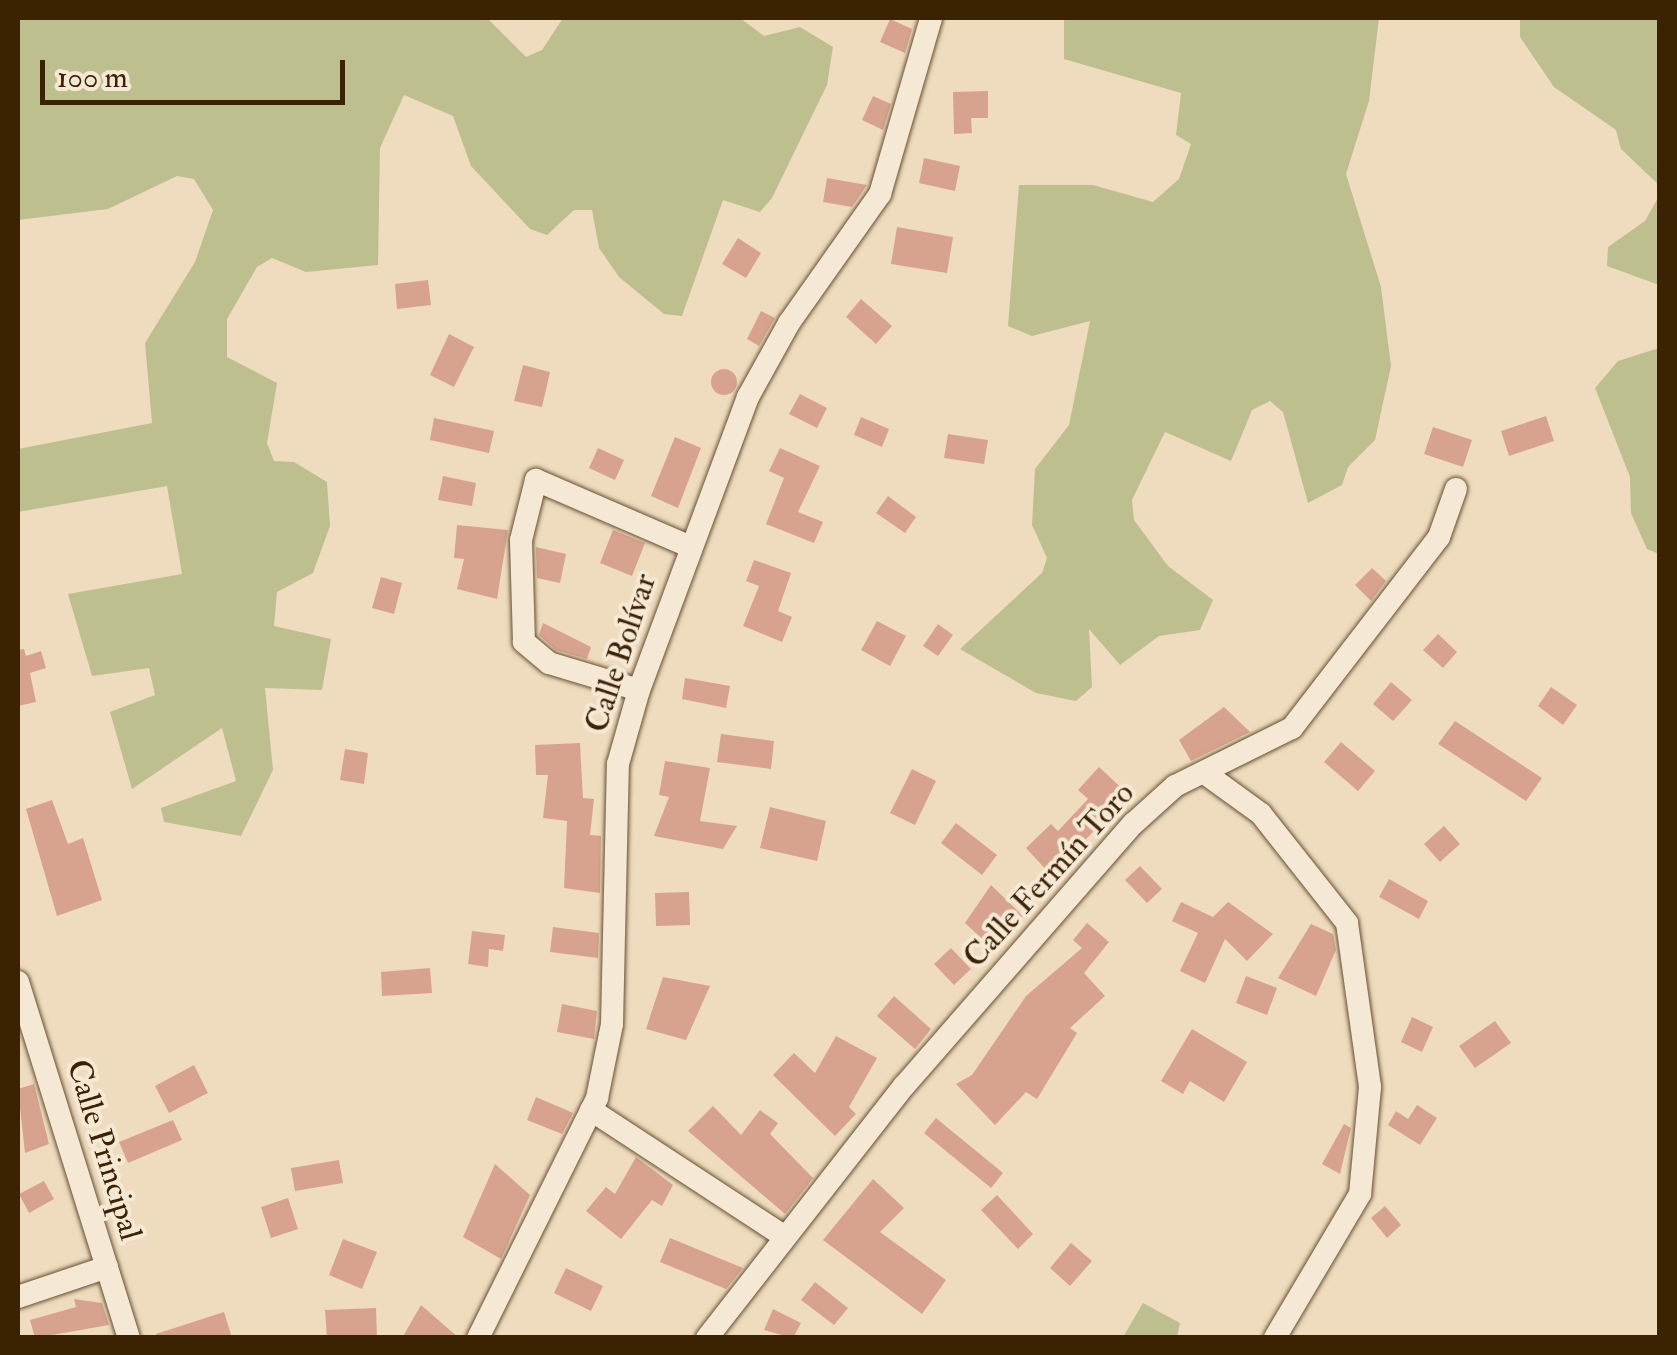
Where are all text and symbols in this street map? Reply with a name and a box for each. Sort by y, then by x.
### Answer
scale bar [45,40,350,102]
text: 100 m [57,59,128,96]
street label: Calle Bolívar [577,569,665,737]
street label: Calle Fermín Toro [956,774,1142,976]
street label: Calle Principal [58,1055,150,1245]

